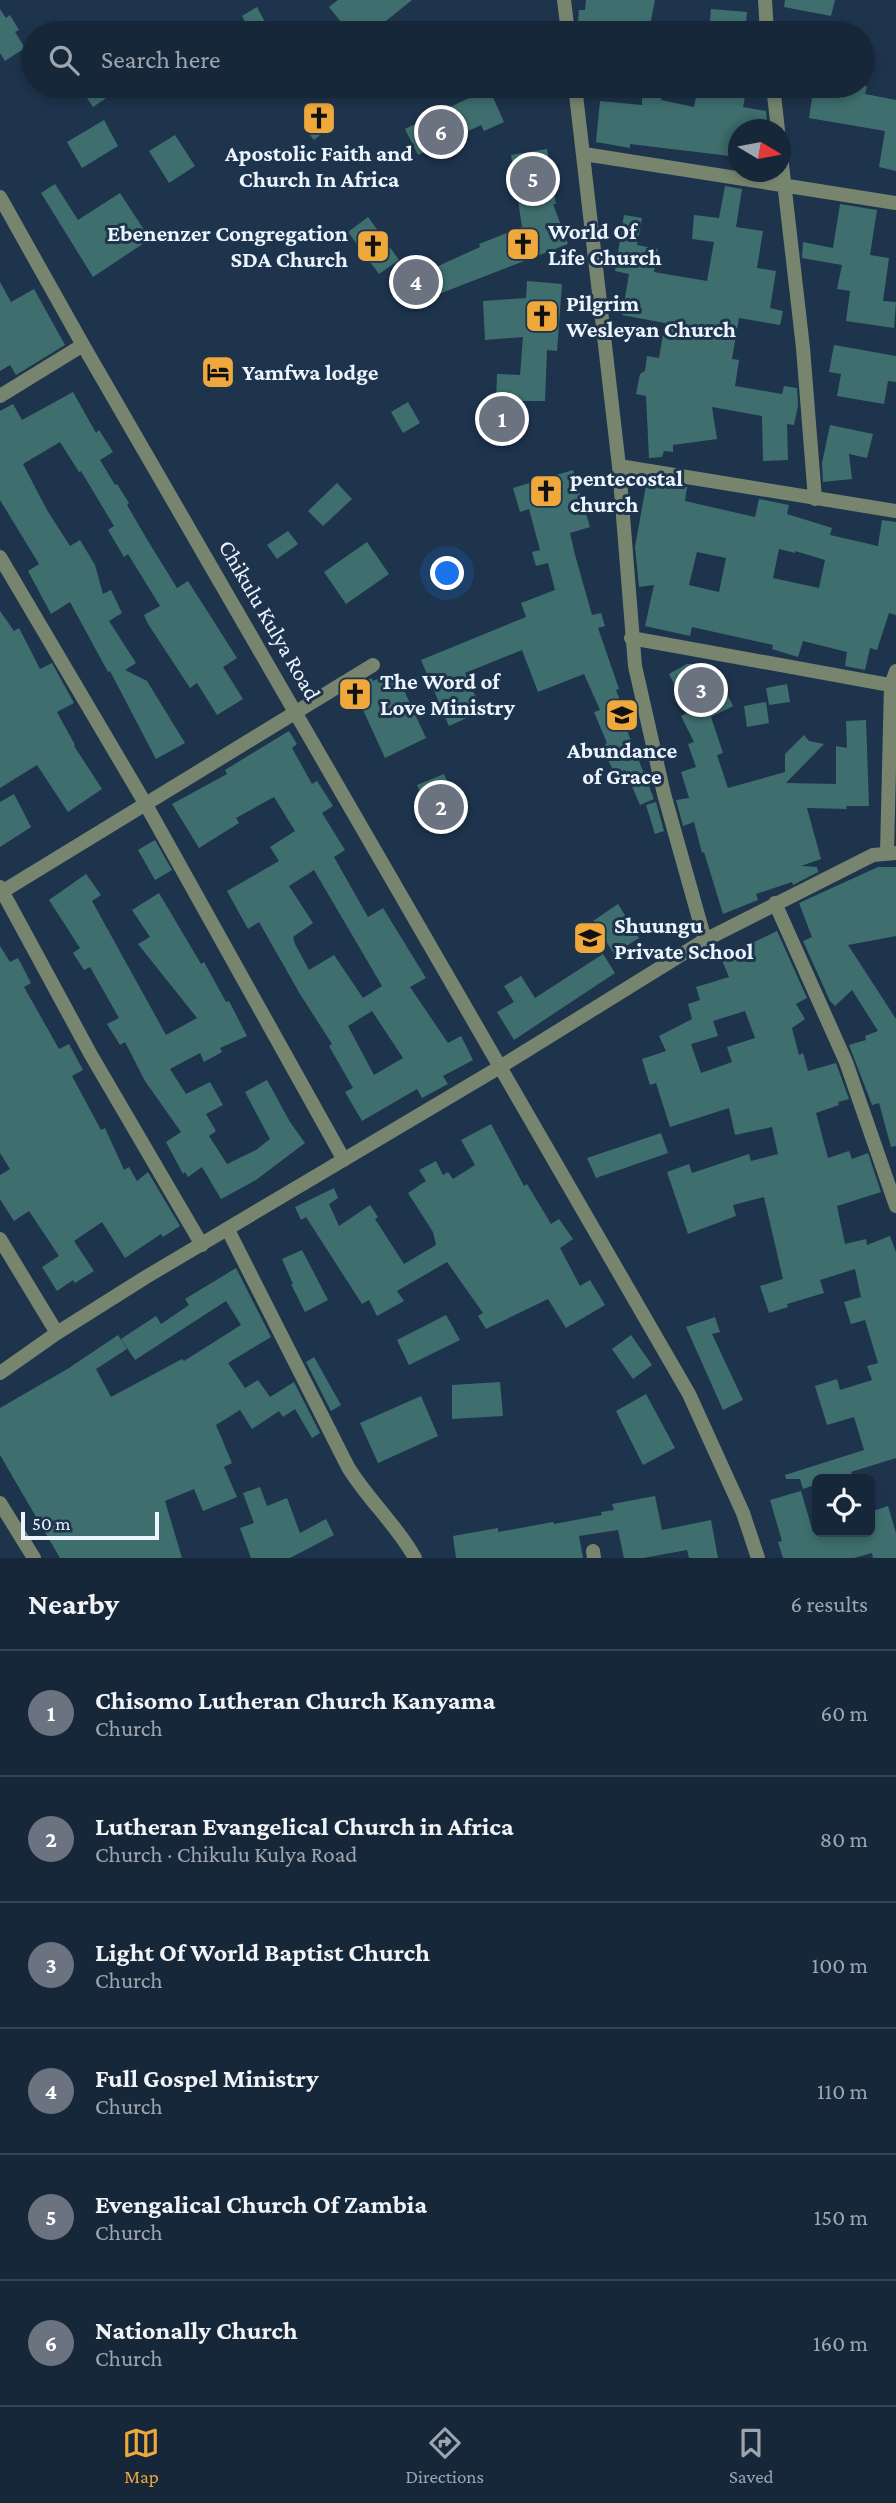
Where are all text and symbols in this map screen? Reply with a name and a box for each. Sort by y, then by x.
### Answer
search box [21,21,875,98]
icon: search [45,41,83,79]
text: Search here [101,45,220,74]
church icon: Apostolic Faith and Church In Africa [300,99,338,137]
pin: 6 [418,106,464,158]
north arrow [728,119,791,182]
place label: Apostolic Faith and Church In Africa [224,140,413,192]
pin: 5 [510,153,556,205]
place label: World Of Life Church [547,218,662,270]
place label: Ebenenzer Congregation SDA Church [107,220,348,272]
church icon: World Of Life Church [504,225,542,263]
church icon: Ebenenzer Congregation SDA Church [354,227,392,265]
pin: 4 [393,256,439,308]
place label: Pilgrim Wesleyan Church [565,290,736,342]
church icon: Pilgrim Wesleyan Church [523,297,561,335]
hotel icon: Yamfwa lodge [199,353,237,391]
place label: Yamfwa lodge [242,359,379,385]
pin: 1 [479,393,525,445]
place label: pentecostal church [570,465,683,517]
church icon: pentecostal church [527,472,565,510]
street label: Chikulu Kulya Road [214,535,326,705]
your location [430,556,464,590]
pin: 3 [678,664,724,716]
place label: The Word of Love Ministry [380,668,516,720]
church icon: The Word of Love Ministry [336,675,374,713]
school or university icon: Abundance of Grace [603,696,641,734]
place label: Abundance of Grace [566,737,677,789]
pin: 2 [418,781,464,833]
place label: Shuungu Private School [614,912,754,964]
school or university icon: Shuungu Private School [571,919,609,957]
map controls [812,1474,875,1537]
button: locate [812,1474,875,1537]
scale bar [21,1509,159,1541]
text: 50 m [32,1513,71,1534]
text: Nearby [28,1587,119,1620]
text: 6 results [791,1591,868,1617]
text: Chisomo Lutheran Church Kanyama [95,1686,495,1715]
text: 1 [47,1700,55,1726]
text: 60 m [821,1700,868,1726]
text: Church [95,1715,163,1741]
text: Lutheran Evangelical Church in Africa [95,1812,514,1841]
text: 2 [45,1826,57,1852]
text: 80 m [820,1826,868,1852]
text: Church · Chikulu Kulya Road [95,1841,357,1867]
text: Light Of World Baptist Church [95,1938,430,1967]
text: 3 [45,1952,57,1978]
text: 100 m [812,1952,868,1978]
text: Church [95,1967,163,1993]
text: Full Gospel Ministry [95,2064,319,2093]
text: 4 [45,2078,57,2104]
text: 110 m [817,2078,868,2104]
text: Church [95,2093,163,2119]
text: Evengalical Church Of Zambia [95,2190,427,2219]
text: 5 [45,2204,57,2230]
text: 150 m [814,2204,868,2230]
text: Church [95,2219,163,2245]
text: Nationally Church [95,2316,298,2345]
text: 6 [45,2330,57,2356]
text: 160 m [813,2330,868,2356]
text: Church [95,2345,163,2371]
tab: Map [122,2424,160,2487]
tab: Directions [405,2424,484,2487]
tab: Saved [729,2424,774,2487]

